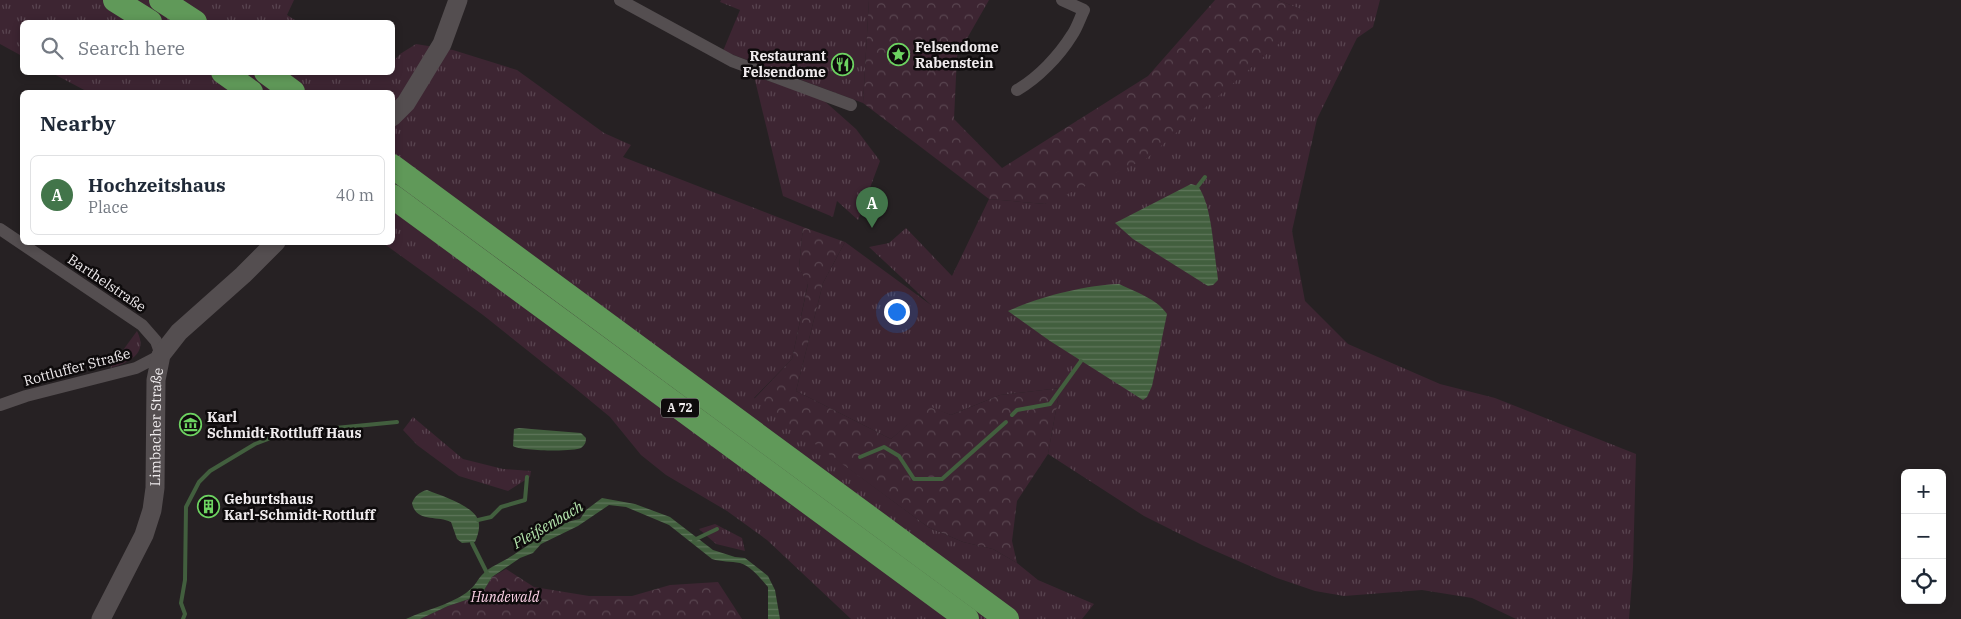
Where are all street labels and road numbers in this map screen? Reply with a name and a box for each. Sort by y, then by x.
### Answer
street label: Barthelstraße [64,250,150,316]
street label: Rottluffer Straße [22,344,132,390]
street label: Limbacher Straße [146,366,167,486]
road number: A 72 [661,398,699,418]

